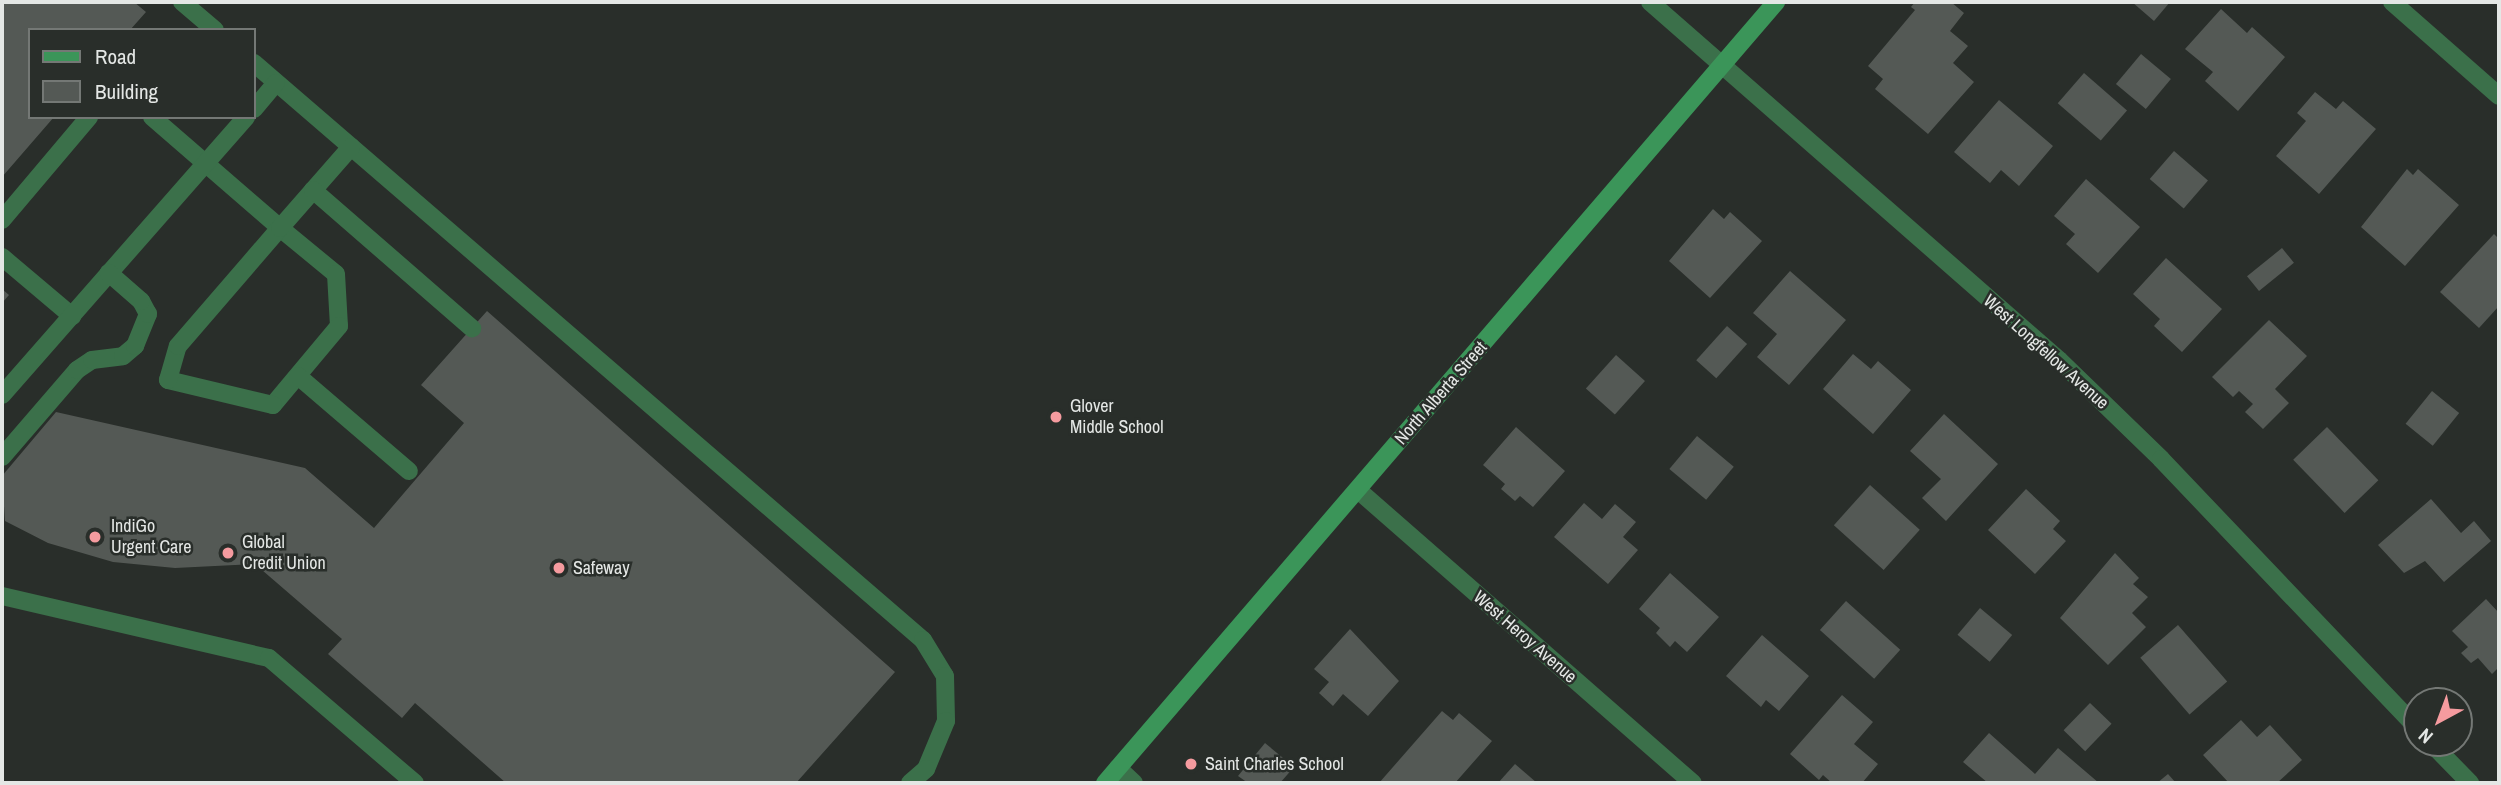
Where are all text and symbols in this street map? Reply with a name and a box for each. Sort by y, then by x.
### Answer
legend [28,28,256,119]
text: Road [95,42,136,71]
text: Building [95,77,158,106]
street label: West Longfellow Avenue [1979,290,2113,414]
street label: North Alberta Street [1390,337,1492,449]
place label: Glover Middle School [1070,396,1164,438]
marker: Glover Middle School [1048,409,1064,425]
place label: IndiGo Urgent Care [111,516,191,558]
marker: IndiGo Urgent Care [85,527,105,547]
place label: Global Credit Union [242,532,326,574]
marker: Global Credit Union [220,545,236,561]
place label: Safeway [573,557,630,579]
marker: Safeway [551,560,567,576]
street label: West Heroy Avenue [1469,586,1581,688]
north arrow [2403,687,2473,757]
text: N [2413,723,2438,750]
place label: Saint Charles School [1205,753,1344,775]
marker: Saint Charles School [1183,756,1199,772]

